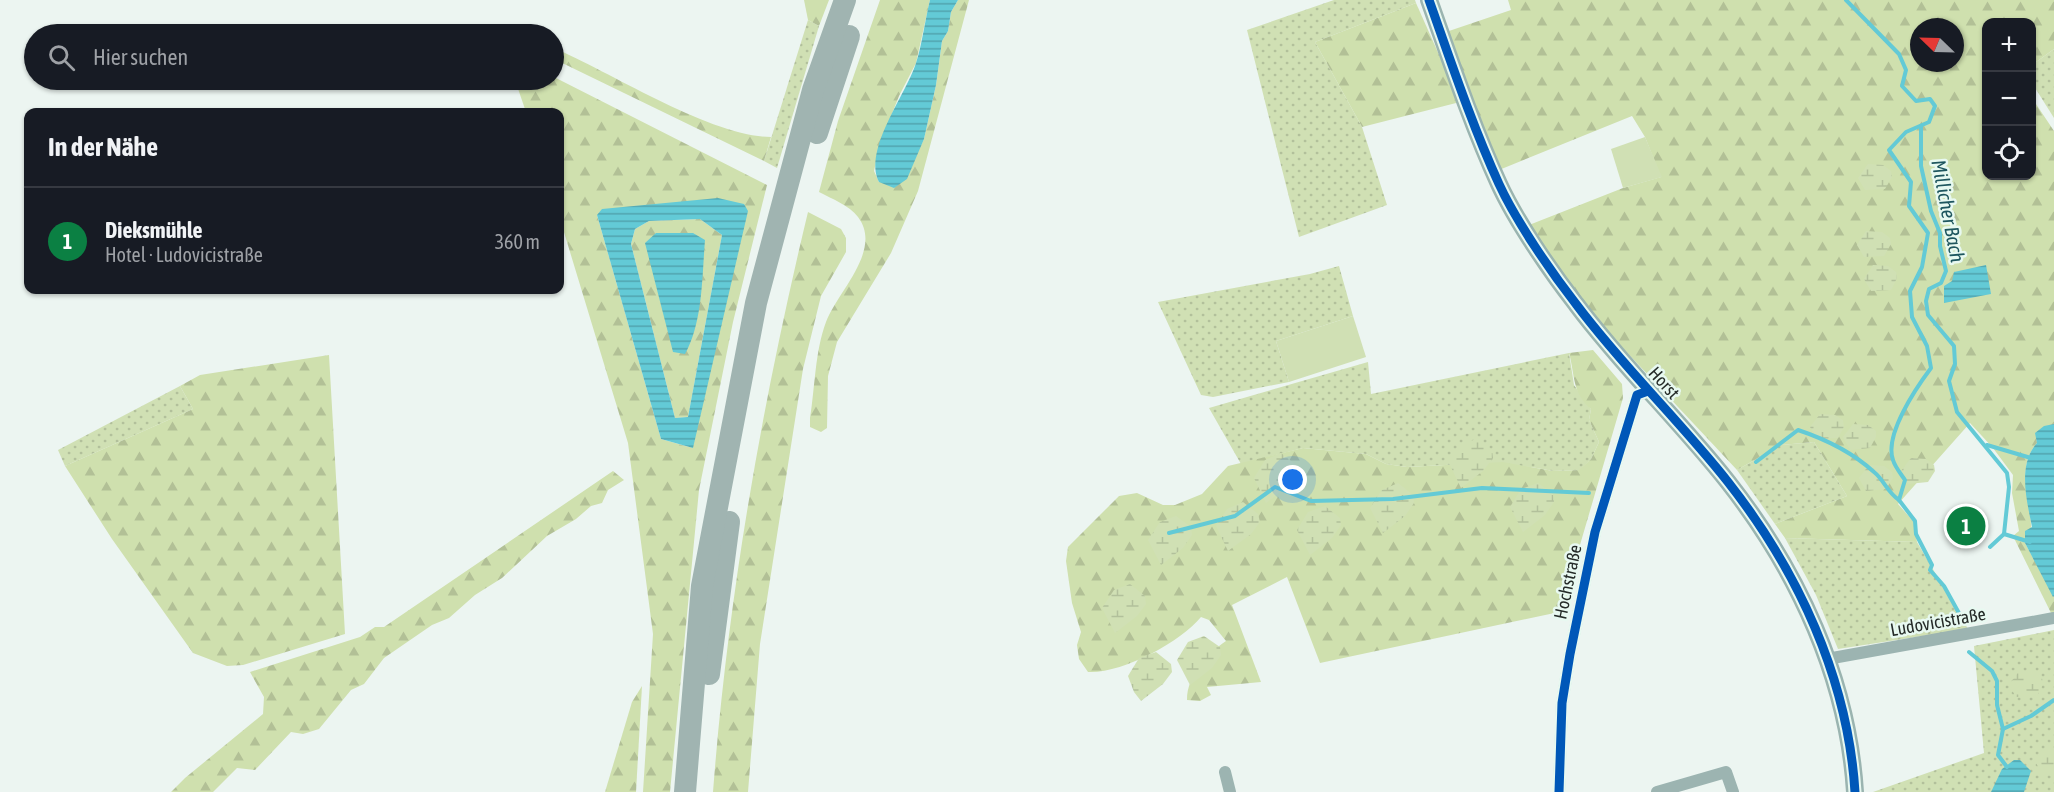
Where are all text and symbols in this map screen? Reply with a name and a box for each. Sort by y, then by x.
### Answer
north arrow [1910,18,1964,72]
map controls [1982,18,2036,180]
button: + [1982,18,2036,72]
search box [24,24,564,90]
icon: search [45,41,78,74]
text: Hier suchen [93,44,188,70]
button: − [1982,72,2036,126]
button: locate [1982,126,2036,180]
text: In der Nähe [48,132,158,162]
water label: Millicher Bach [1927,158,1970,264]
text: Dieksmühle [105,217,203,243]
text: 1 [63,230,72,253]
text: 360 m [495,230,540,253]
text: Hotel · Ludovicistraße [105,243,263,266]
street label: Horst [1645,362,1684,403]
your location [1278,465,1307,494]
pin: 1 [1946,504,1986,548]
street label: Hochstraße [1549,543,1586,621]
street label: Ludovicistraße [1889,603,1987,640]

